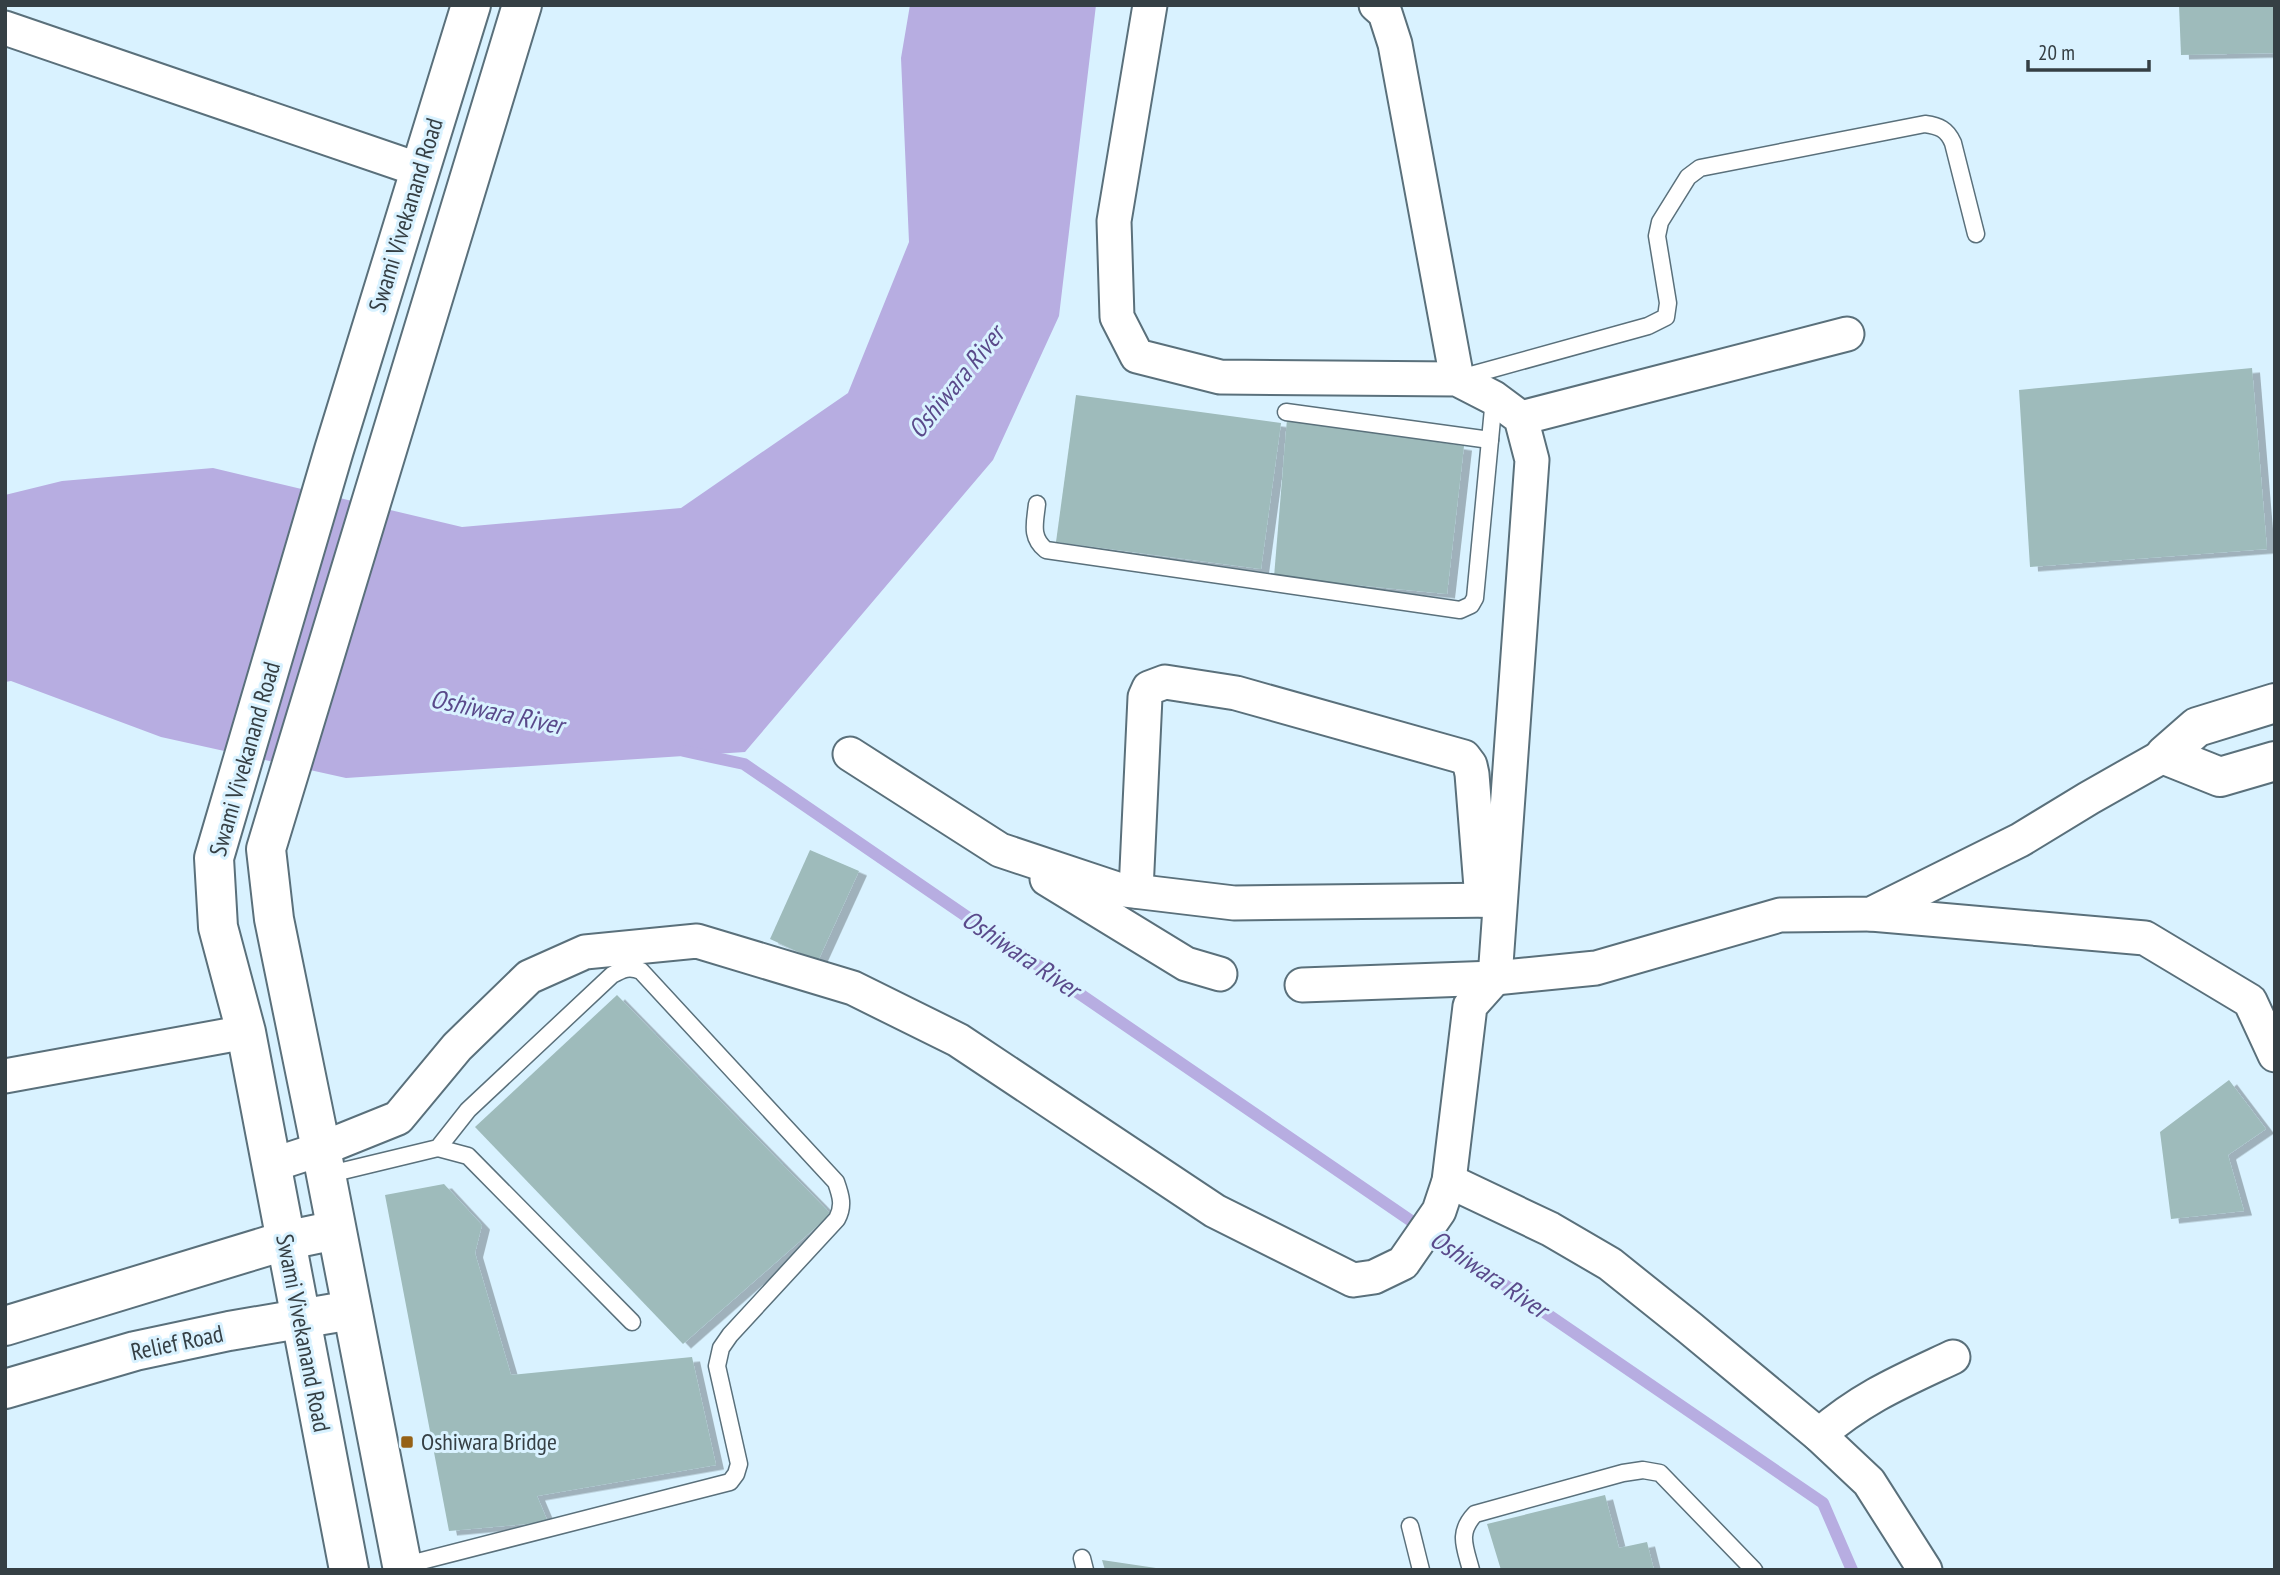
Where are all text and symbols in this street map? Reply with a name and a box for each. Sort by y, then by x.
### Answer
scale bar [2028,28,2149,72]
text: 20 m [2038,39,2075,66]
street label: Swami Vivekanand Road [361,114,450,315]
water label: Oshiwara River [900,316,1013,445]
street label: Swami Vivekanand Road [202,658,287,860]
water label: Oshiwara River [428,681,570,742]
water label: Oshiwara River [956,902,1090,1007]
water label: Oshiwara River [1424,1222,1558,1327]
street label: Swami Vivekanand Road [269,1231,338,1434]
street label: Relief Road [128,1318,226,1367]
place label: Oshiwara Bridge [421,1426,557,1457]
marker: Oshiwara Bridge [399,1434,415,1450]

